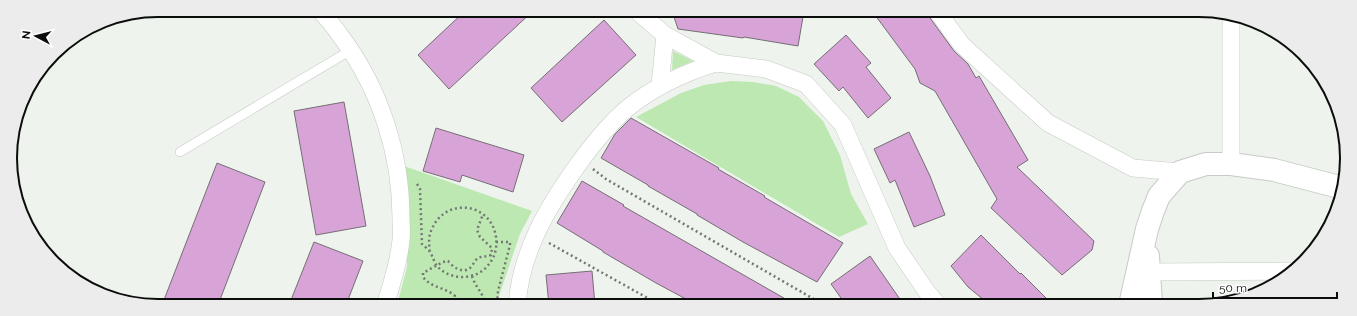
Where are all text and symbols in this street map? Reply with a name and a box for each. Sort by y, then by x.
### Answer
north arrow [16,16,56,56]
text: N [20,30,34,40]
scale bar [1213,274,1337,300]
text: 50 m [1219,281,1247,295]

